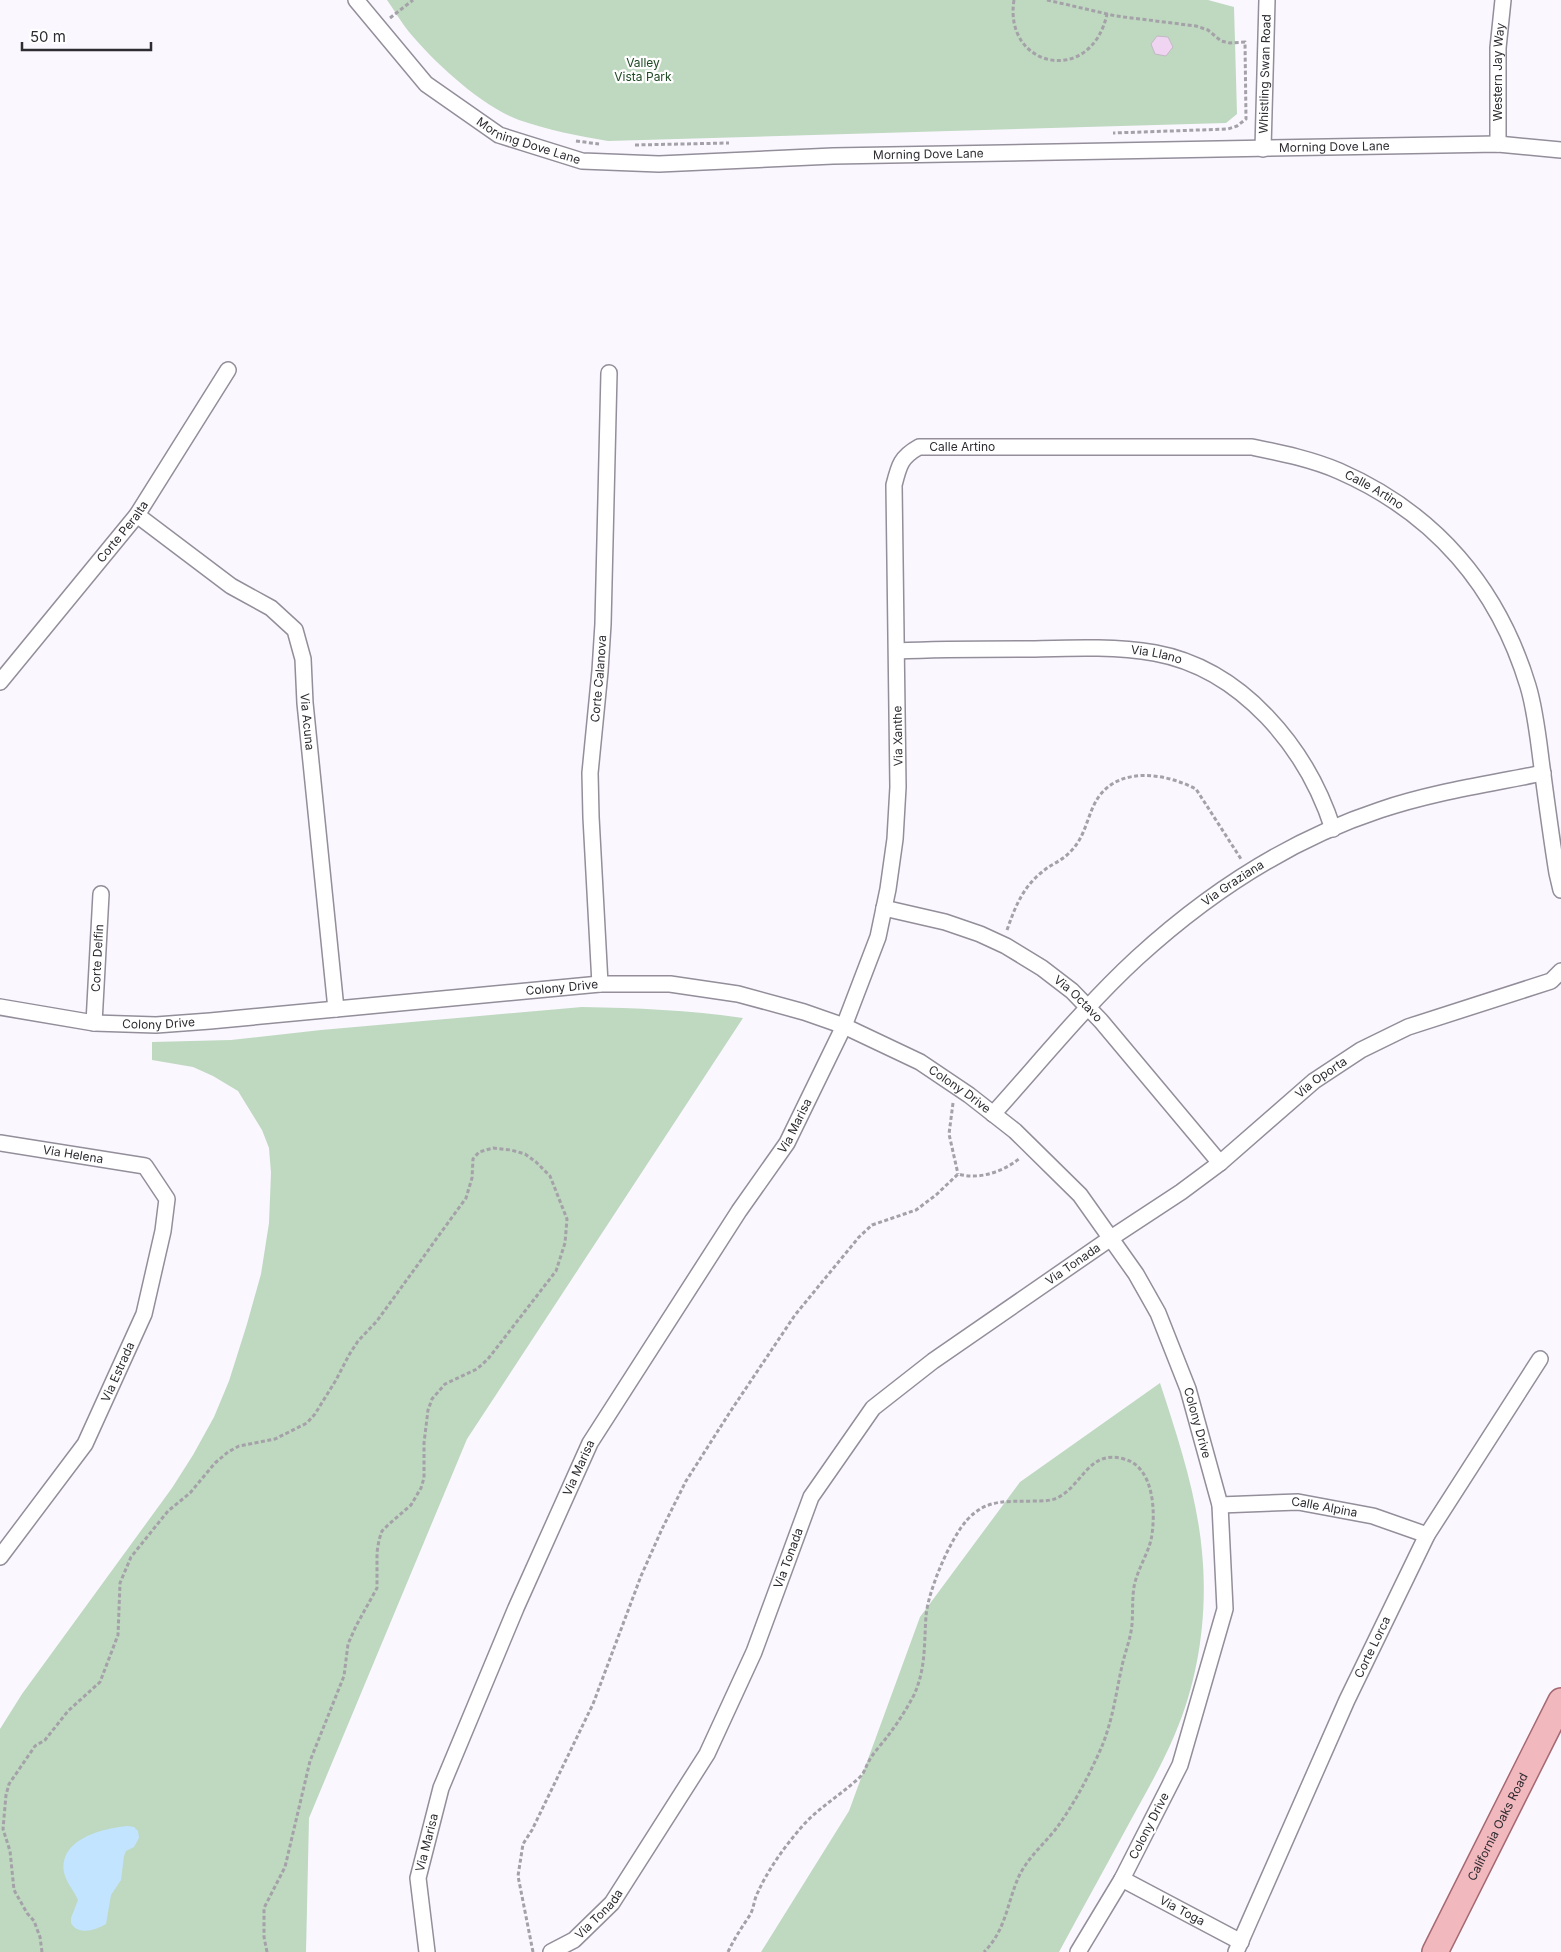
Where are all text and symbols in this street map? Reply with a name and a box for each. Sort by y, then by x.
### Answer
street label: Whistling Swan Road [1255,14,1274,134]
scale bar [22,20,151,52]
street label: Western Jay Way [1490,22,1508,121]
text: 50 m [30,27,66,46]
park label: Valley Vista Park [614,55,672,84]
street label: Morning Dove Lane [474,114,582,167]
street label: Morning Dove Lane [1279,138,1390,155]
street label: Morning Dove Lane [873,145,984,162]
street label: Calle Artino [929,439,995,454]
street label: Calle Artino [1342,467,1407,512]
street label: Corte Peralta [93,498,151,565]
street label: Corte Calanova [587,635,609,723]
street label: Via Llano [1130,642,1184,667]
street label: Via Acuna [298,693,318,751]
street label: Via Xanthe [889,706,906,766]
street label: Via Graziana [1198,857,1266,909]
street label: Corte Delfin [88,924,106,992]
street label: Via Octavo [1051,972,1106,1025]
street label: Colony Drive [525,976,599,998]
street label: Colony Drive [122,1014,195,1032]
street label: Via Oporta [1292,1053,1350,1101]
street label: Colony Drive [926,1062,994,1116]
street label: Via Marisa [774,1096,815,1156]
street label: Via Helena [42,1142,104,1166]
street label: Via Tonada [1042,1240,1103,1288]
street label: Via Estrada [98,1339,137,1404]
street label: Colony Drive [1181,1386,1215,1460]
street label: Via Marisa [559,1437,597,1498]
street label: Calle Alpina [1291,1494,1359,1520]
street label: Via Tonada [770,1526,806,1590]
street label: Corte Lorca [1351,1614,1393,1680]
street label: California Oaks Road [1464,1770,1531,1883]
street label: Colony Drive [1125,1790,1172,1862]
street label: Via Marisa [412,1812,441,1873]
street label: Via Tonada [572,1886,626,1942]
street label: Via Toga [1157,1892,1208,1929]

